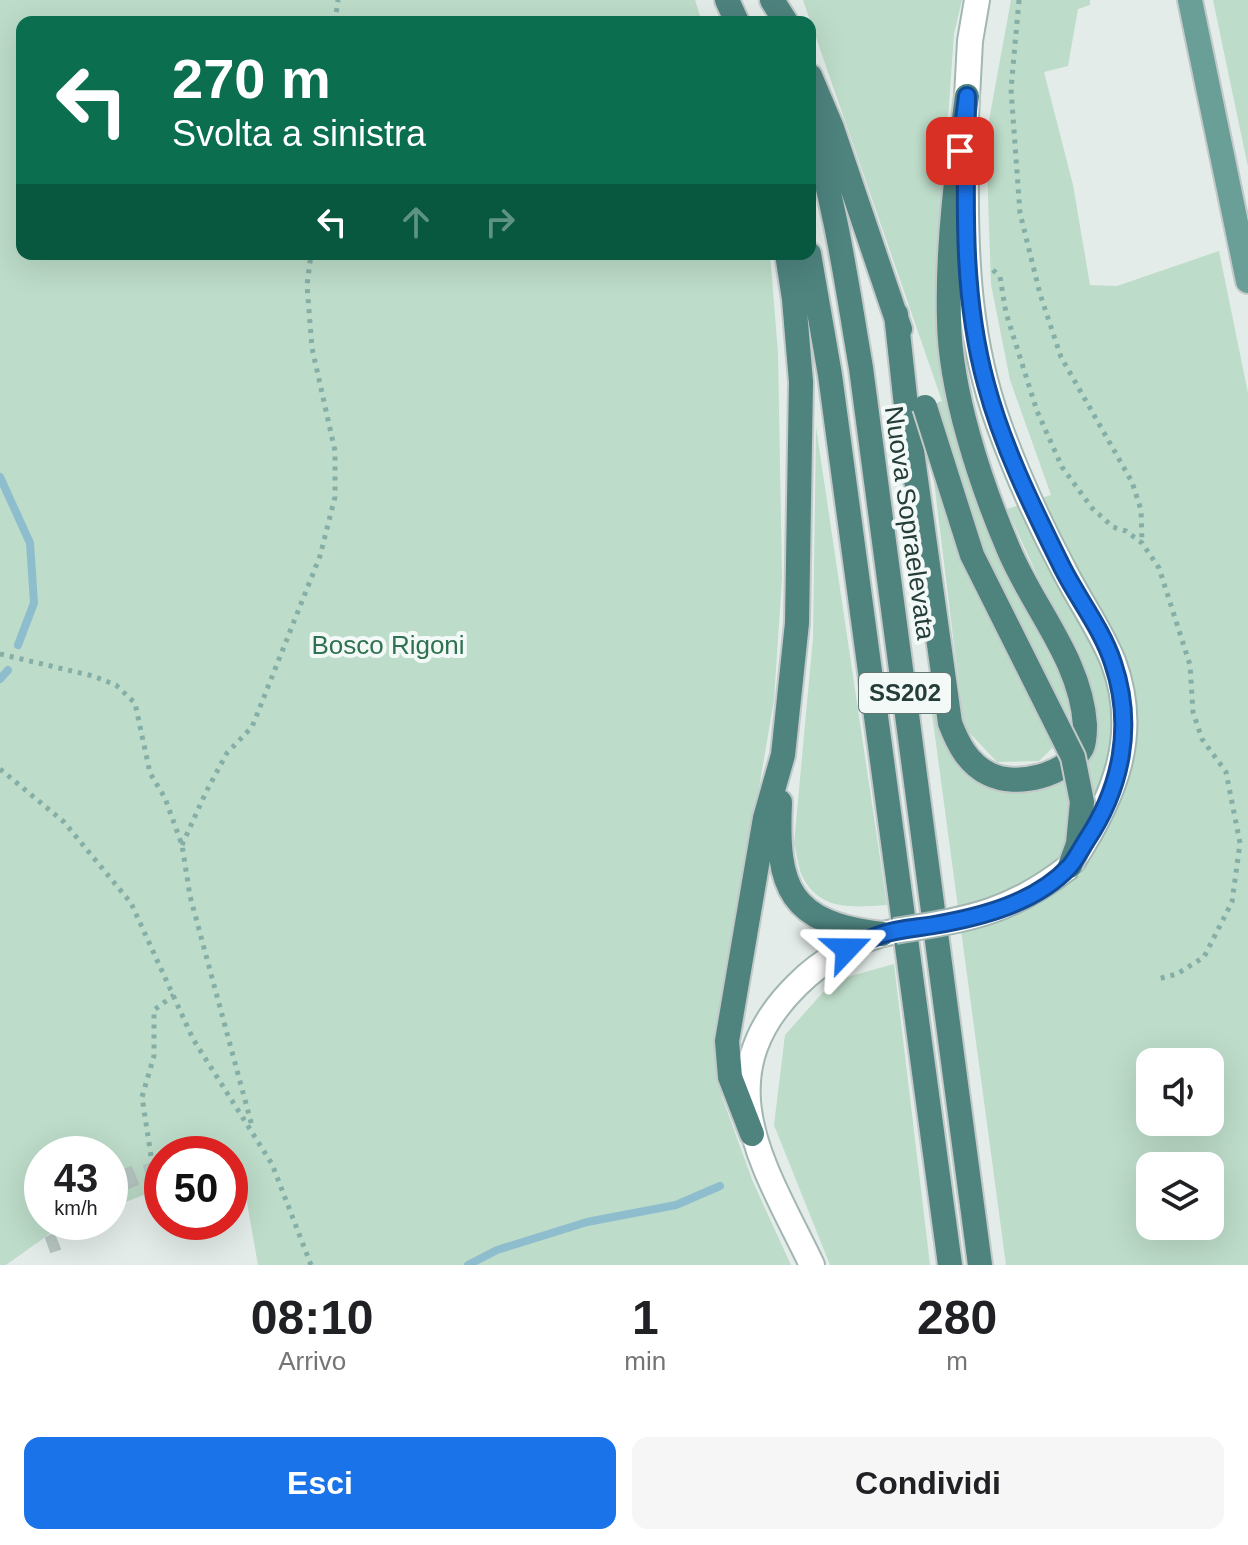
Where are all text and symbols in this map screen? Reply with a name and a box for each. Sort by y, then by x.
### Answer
text: 270 m [172,47,331,110]
icon: left [40,48,144,152]
text: Svolta a sinistra [172,113,426,154]
pin [926,117,994,185]
icon: arrive [938,129,982,173]
icon: left [310,200,354,244]
icon: ahead [394,200,438,244]
icon: right [478,200,522,244]
street label: Nuova Sopraelevata [879,404,941,642]
park label: Bosco Rigoni [311,630,465,660]
road number: SS202 [859,673,951,713]
position arrow [805,907,889,991]
map controls [1136,1048,1224,1240]
button: sound [1136,1048,1224,1136]
speed limit sign: 50 [144,1136,248,1240]
button: layers [1136,1152,1224,1240]
text: 43 [54,1156,98,1200]
text: km/h [54,1197,98,1219]
text: 08:10 [251,1291,374,1344]
text: 1 [632,1291,659,1344]
text: 280 [917,1291,997,1344]
text: Arrivo [278,1346,346,1376]
text: min [624,1346,666,1376]
text: m [946,1346,968,1376]
button: Esci [24,1437,616,1529]
button: Condividi [632,1437,1224,1529]

